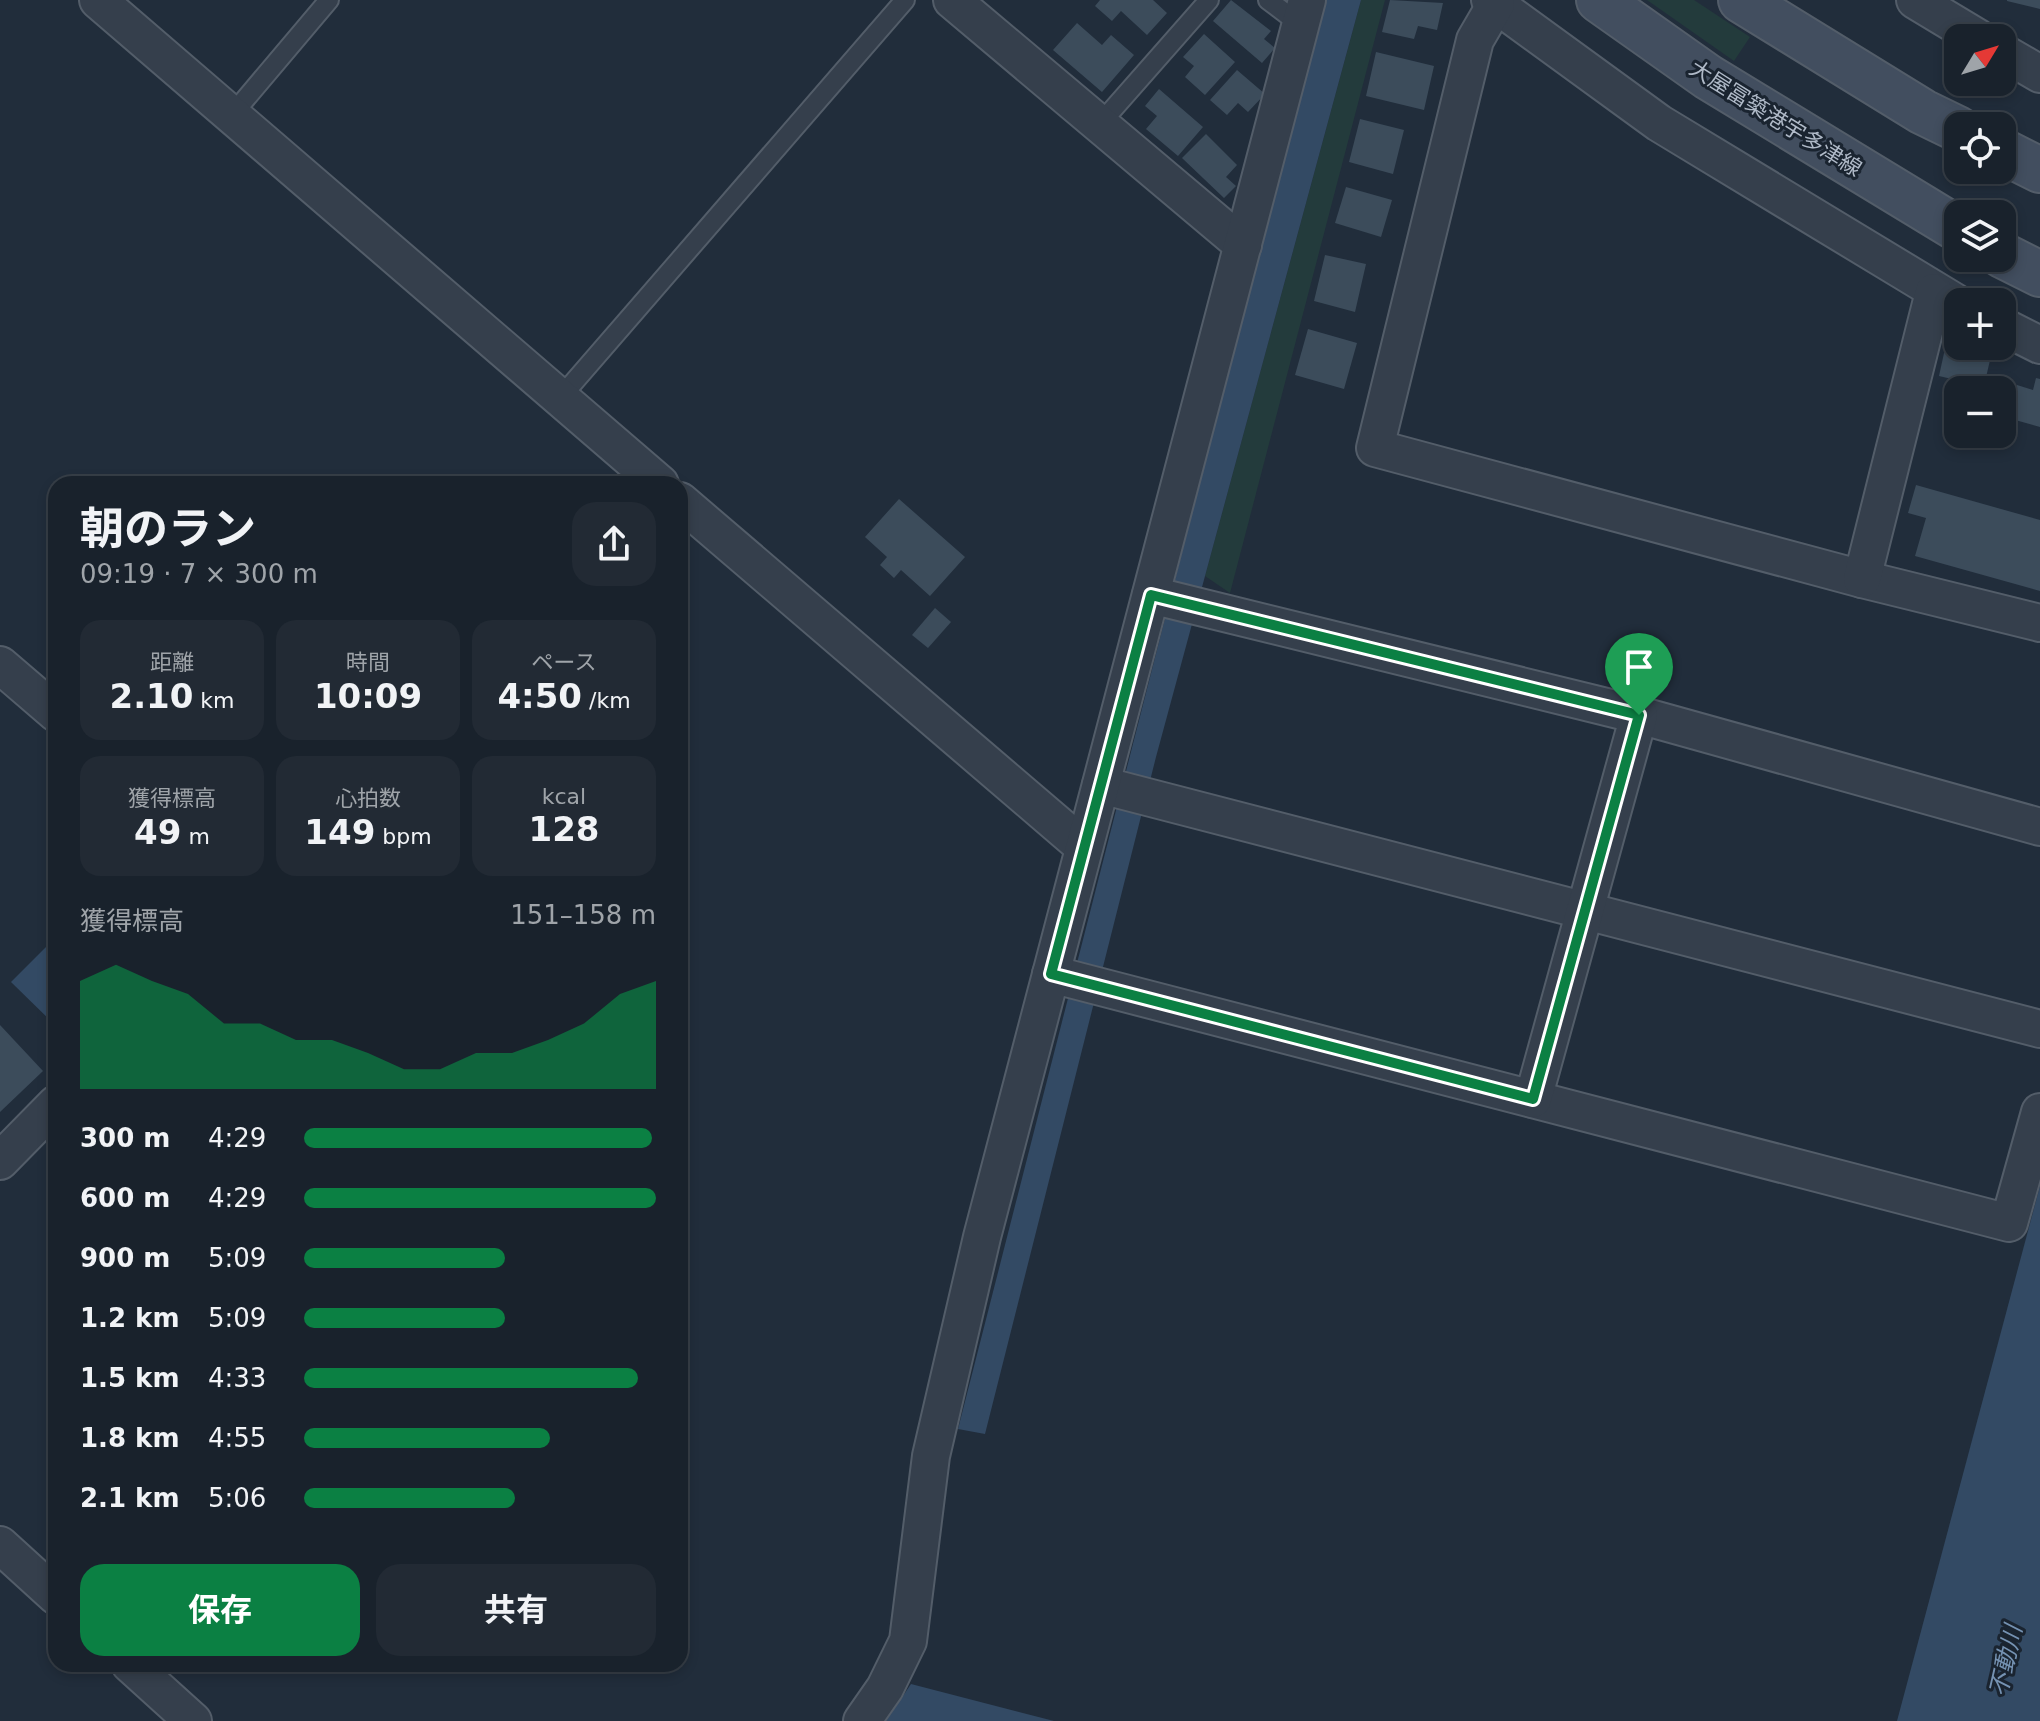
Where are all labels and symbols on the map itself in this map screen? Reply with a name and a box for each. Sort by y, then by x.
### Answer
north arrow [1944,24,2016,96]
street label: 大屋冨築港宇多津線 [1685,55,1866,181]
pin [1605,633,1673,715]
water label: 不動川 [1984,1620,2028,1699]

